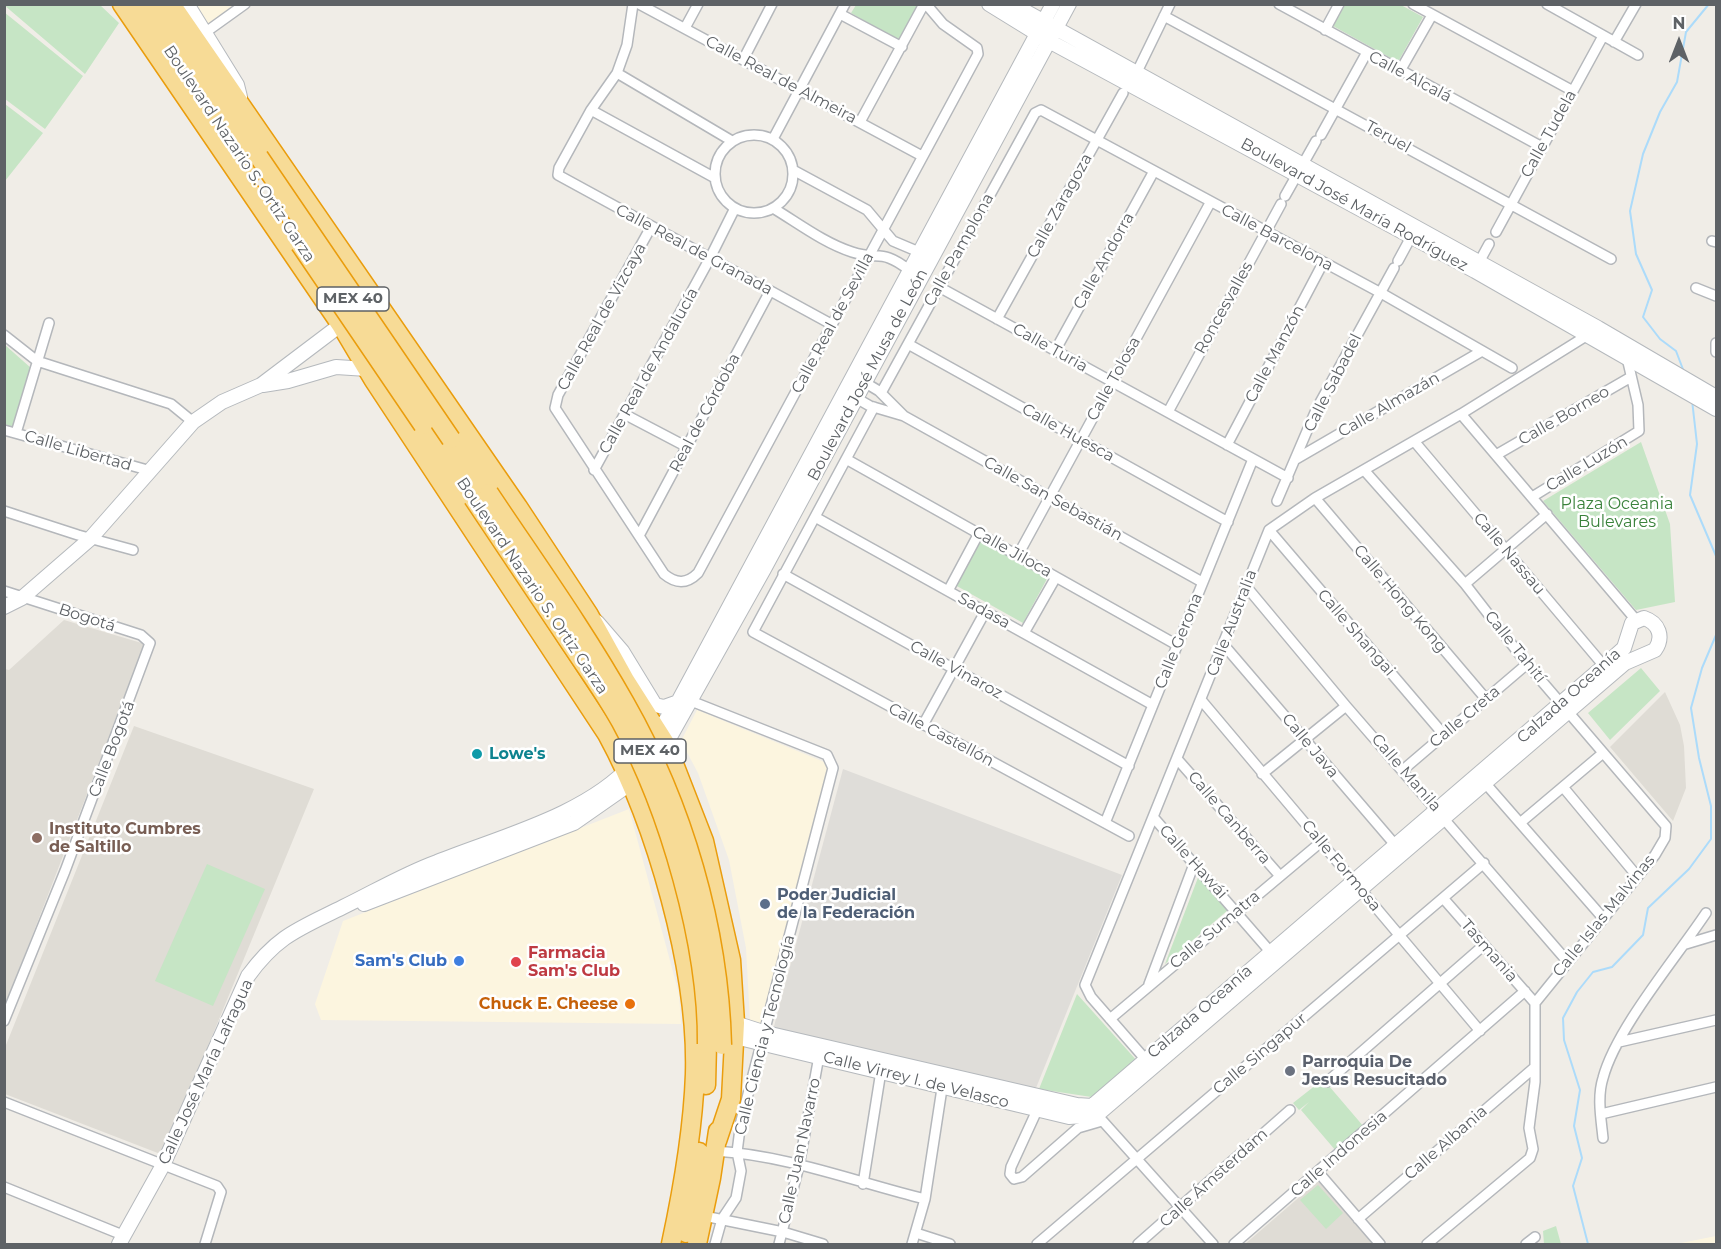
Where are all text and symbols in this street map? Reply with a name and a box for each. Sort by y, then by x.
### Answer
north arrow [1649,12,1709,72]
text: N [1673,14,1685,33]
street label: Calle Real de Almeira [702,32,860,128]
street label: Boulevard Nazario S. Ortiz Garza [159,42,319,266]
street label: Calle Alcalá [1365,47,1455,107]
street label: Calle Tudela [1517,87,1581,181]
street label: Teruel [1362,117,1414,157]
street label: Boulevard José María Rodríguez [1237,134,1471,276]
street label: Calle Zaragoza [1023,150,1097,262]
street label: Calle Pamplona [920,190,998,310]
street label: Calle Real de Granada [612,200,776,300]
street label: Calle Barcelona [1218,200,1336,276]
street label: Calle Andorra [1069,209,1139,313]
street label: Calle Real de Vizcaya [553,240,651,394]
street label: Calle Real de Sevilla [788,249,878,397]
street label: Roncesvalles [1191,259,1257,357]
street label: Boulevard José Musa de León [804,266,932,484]
street label: Calle Real de Andalucía [595,285,703,457]
road number: MEX 40 [317,287,389,311]
street label: Calle Manzón [1241,302,1309,406]
street label: Calle Turia [1009,320,1091,376]
street label: Calle Sabadel [1300,331,1366,435]
street label: Calle Tolosa [1083,334,1145,424]
street label: Real de Córdoba [666,350,744,476]
street label: Calle Almazán [1335,368,1443,442]
street label: Calle Borneo [1515,382,1613,450]
street label: Calle Huesca [1018,400,1118,466]
street label: Calle Libertad [22,427,134,475]
street label: Calle Luzón [1543,432,1631,496]
street label: Calle San Sebastián [980,453,1126,545]
street label: Boulevard Nazario S. Ortiz Garza [452,474,612,698]
park label: Plaza Oceania Bulevares [1561,494,1673,532]
street label: Calle Nassau [1469,509,1549,599]
street label: Calle Jiloca [969,522,1055,582]
street label: Calle Hong Kong [1349,541,1451,657]
street label: Calle Australia [1203,567,1261,679]
street label: Calle Shangai [1313,586,1399,680]
street label: Sadasa [954,589,1014,633]
street label: Calle Gerona [1151,590,1207,692]
street label: Bogotá [56,600,118,636]
street label: Calle Tahití [1480,607,1550,687]
street label: Calle Vinaroz [906,637,1006,703]
street label: Calzada Oceanía [1513,644,1625,748]
street label: Calle Creta [1426,682,1504,752]
street label: Calle Bogotá [85,698,139,800]
street label: Calle Castellón [885,699,997,771]
street label: Calle Java [1278,710,1342,782]
street label: Calle Manila [1367,730,1445,816]
road number: MEX 40 [614,739,686,763]
place label: Lowe's [489,744,546,764]
marker: Lowe's [470,747,484,761]
street label: Calle Canberra [1184,768,1274,868]
street label: Calle Formosa [1297,816,1385,916]
place label: Instituto Cumbres de Saltillo [49,819,201,857]
street label: Calle Hawái [1155,821,1231,903]
marker: Instituto Cumbres de Saltillo [30,831,44,845]
street label: Calle Islas Malvinas [1549,851,1659,981]
place label: Poder Judicial de la Federación [777,885,915,923]
street label: Calle Sumatra [1166,887,1264,973]
marker: Poder Judicial de la Federación [758,897,772,911]
street label: Tasmania [1457,916,1521,986]
street label: Calle Ciencia y Tecnología [731,933,799,1137]
place label: Farmacia Sam's Club [528,943,620,981]
place label: Sam's Club [355,951,447,971]
marker: Sam's Club [452,954,466,968]
marker: Farmacia Sam's Club [509,955,523,969]
street label: Calzada Oceanía [1144,961,1256,1063]
street label: Calle José María Lafragua [155,976,257,1168]
place label: Chuck E. Cheese [479,994,618,1014]
marker: Chuck E. Cheese [623,997,637,1011]
street label: Calle Singapur [1209,1009,1311,1099]
street label: Calle Virrey I. de Velasco [821,1048,1011,1112]
place label: Parroquia De Jesus Resucitado [1302,1052,1447,1090]
marker: Parroquia De Jesus Resucitado [1283,1064,1297,1078]
street label: Calle Juan Navarro [775,1076,825,1226]
street label: Calle Albania [1401,1102,1491,1184]
street label: Calle Indonesia [1287,1107,1391,1201]
street label: Calle Ámsterdam [1156,1124,1272,1232]

